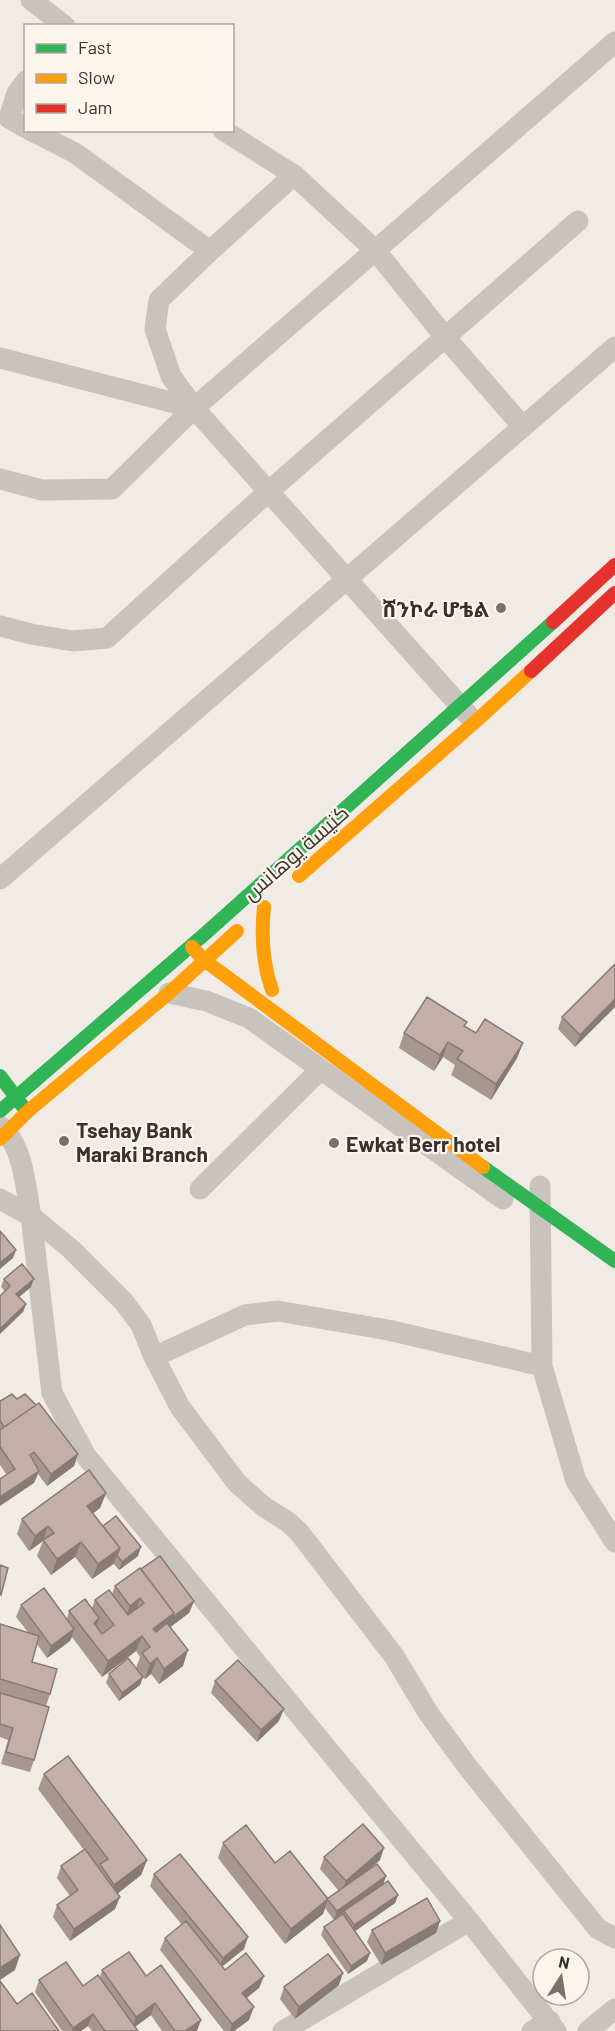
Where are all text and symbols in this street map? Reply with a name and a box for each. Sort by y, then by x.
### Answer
legend [24,24,234,132]
text: Fast [78,36,112,58]
text: Slow [78,66,115,88]
text: Jam [78,96,112,118]
place label: ሸንኮራ ሆቴል [383,596,490,621]
marker: ሸንኮራ ሆቴል [494,601,508,615]
street label: كنيسة يوهانس [237,799,354,906]
place label: Tsehay Bank Maraki Branch [76,1117,208,1166]
place label: Ewkat Berr hotel [346,1131,501,1156]
marker: Tsehay Bank Maraki Branch [57,1134,71,1148]
marker: Ewkat Berr hotel [327,1136,341,1150]
north arrow [531,1947,591,2007]
text: N [557,1951,571,1972]

